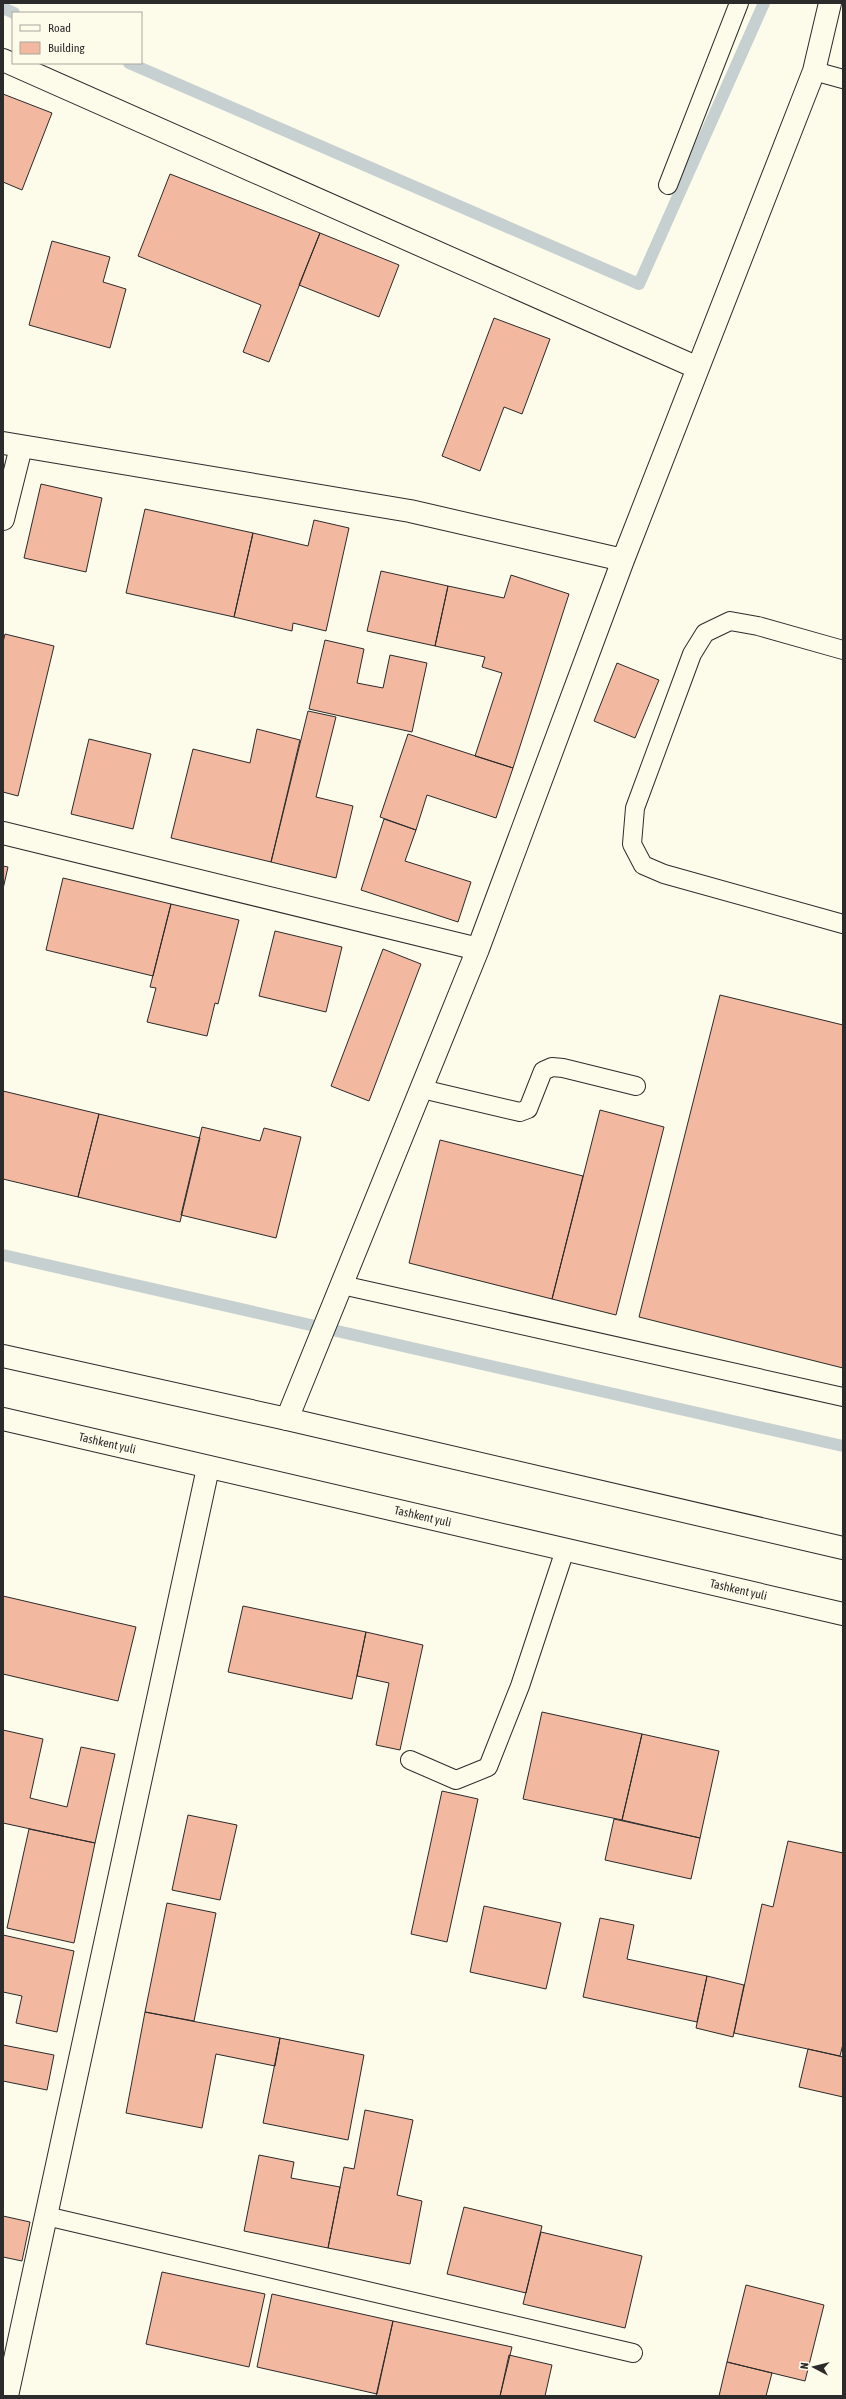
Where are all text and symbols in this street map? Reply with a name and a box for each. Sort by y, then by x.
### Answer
legend [12,12,142,64]
text: Road [48,21,71,35]
text: Building [48,41,86,55]
street label: Tashkent yuli [77,1430,137,1457]
street label: Tashkent yuli [393,1503,453,1530]
street label: Tashkent yuli [708,1576,768,1603]
north arrow [794,2347,834,2387]
text: N [798,2362,810,2370]

